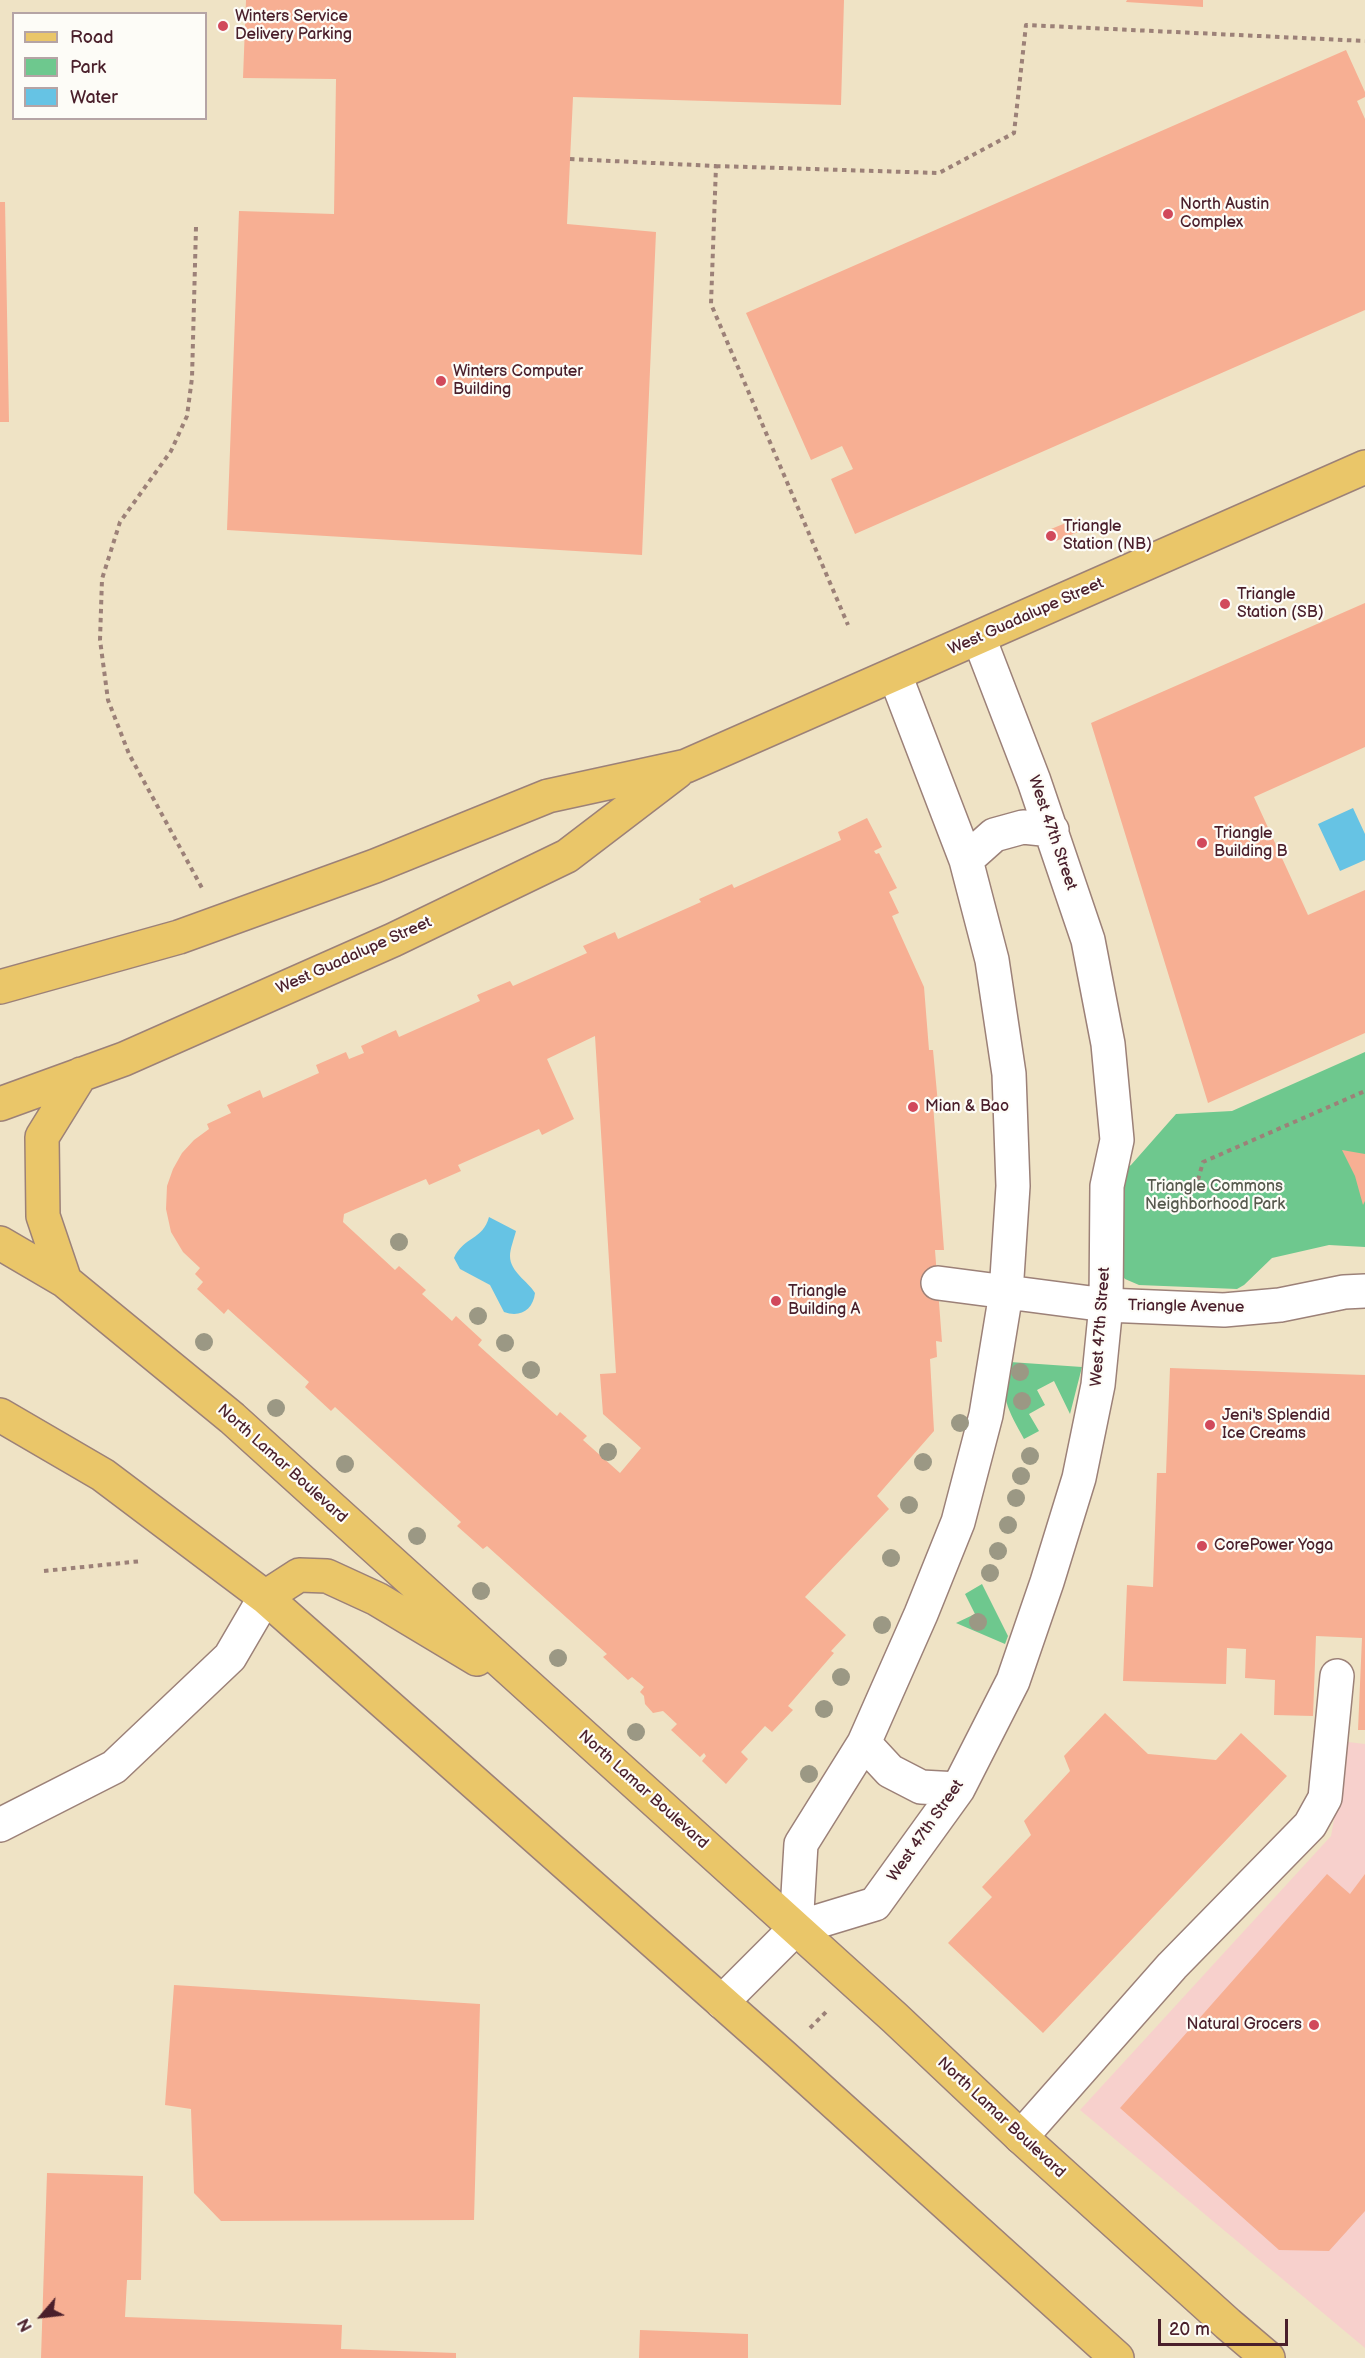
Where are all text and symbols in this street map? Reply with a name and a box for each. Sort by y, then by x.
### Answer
place label: Winters Service Delivery Parking [235,7,352,45]
legend [12,12,207,120]
marker: Winters Service Delivery Parking [216,19,230,33]
text: Road [70,27,114,48]
text: Park [70,57,106,78]
text: Water [70,87,118,108]
place label: North Austin Complex [1180,195,1269,233]
marker: North Austin Complex [1161,207,1175,221]
place label: Winters Computer Building [453,362,583,400]
marker: Winters Computer Building [434,374,448,388]
place label: Triangle Station (NB) [1063,517,1152,555]
marker: Triangle Station (NB) [1044,529,1058,543]
street label: West Guadalupe Street [945,574,1107,660]
place label: Triangle Station (SB) [1237,585,1324,623]
marker: Triangle Station (SB) [1218,597,1232,611]
street label: West 47th Street [1023,773,1081,893]
place label: Triangle Building B [1214,824,1288,862]
marker: Triangle Building B [1195,836,1209,850]
street label: West Guadalupe Street [273,913,435,999]
place label: Mian & Bao [925,1097,1009,1117]
marker: Mian & Bao [906,1100,920,1114]
park label: Triangle Commons Neighborhood Park [1145,1177,1285,1215]
street label: West 47th Street [1087,1267,1115,1387]
place label: Triangle Building A [788,1282,860,1320]
marker: Triangle Building A [769,1294,783,1308]
street label: Triangle Avenue [1128,1296,1244,1318]
street label: North Lamar Boulevard [213,1401,351,1527]
place label: Jeni's Splendid Ice Creams [1222,1406,1330,1444]
marker: Jeni's Splendid Ice Creams [1203,1418,1217,1432]
place label: CorePower Yoga [1214,1536,1333,1556]
marker: CorePower Yoga [1195,1539,1209,1553]
street label: North Lamar Boulevard [574,1727,712,1853]
street label: West 47th Street [884,1776,968,1886]
place label: Natural Grocers [1187,2015,1302,2035]
marker: Natural Grocers [1307,2018,1321,2032]
street label: North Lamar Boulevard [933,2054,1069,2182]
north arrow [12,2286,72,2346]
scale bar [1161,2307,1292,2345]
text: N [14,2315,37,2334]
text: 20 m [1169,2319,1210,2340]

